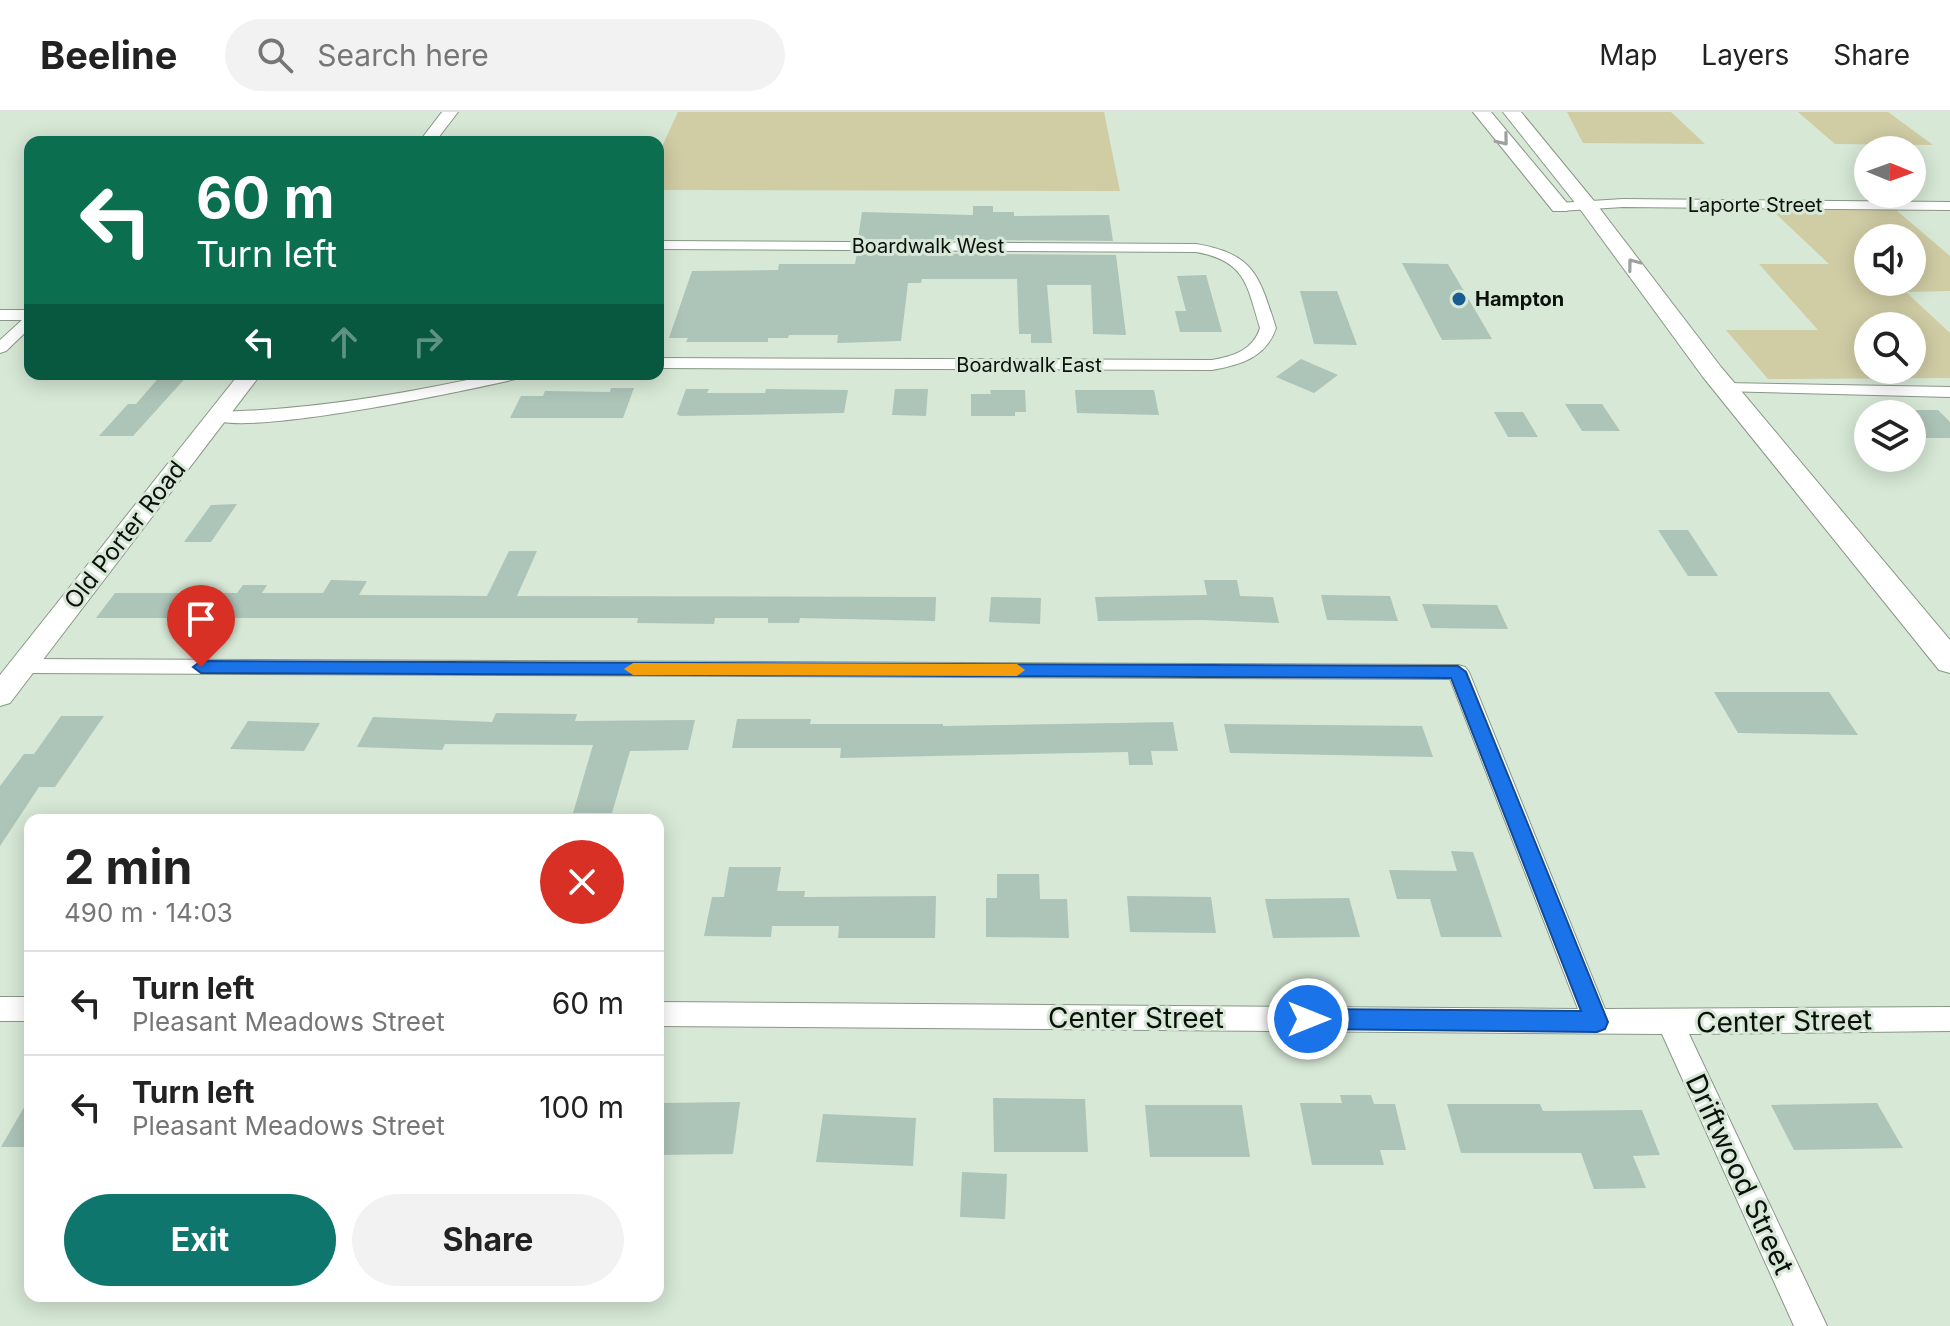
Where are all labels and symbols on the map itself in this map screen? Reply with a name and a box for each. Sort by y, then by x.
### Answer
one-way arrow [1494,131,1508,146]
north arrow [1854,136,1926,208]
street label: Laporte Street [1688,193,1823,217]
street label: Boardwalk West [852,234,1005,258]
one-way arrow [1628,258,1642,273]
place label: Hampton [1475,287,1564,311]
marker: Hampton [1450,290,1468,308]
street label: Boardwalk East [956,353,1102,377]
street label: Old Porter Road [58,455,191,615]
pin [167,585,235,667]
position arrow [1266,977,1350,1061]
street label: Center Street [1048,1001,1224,1035]
street label: Center Street [1696,1002,1872,1040]
street label: Driftwood Street [1679,1068,1801,1280]

